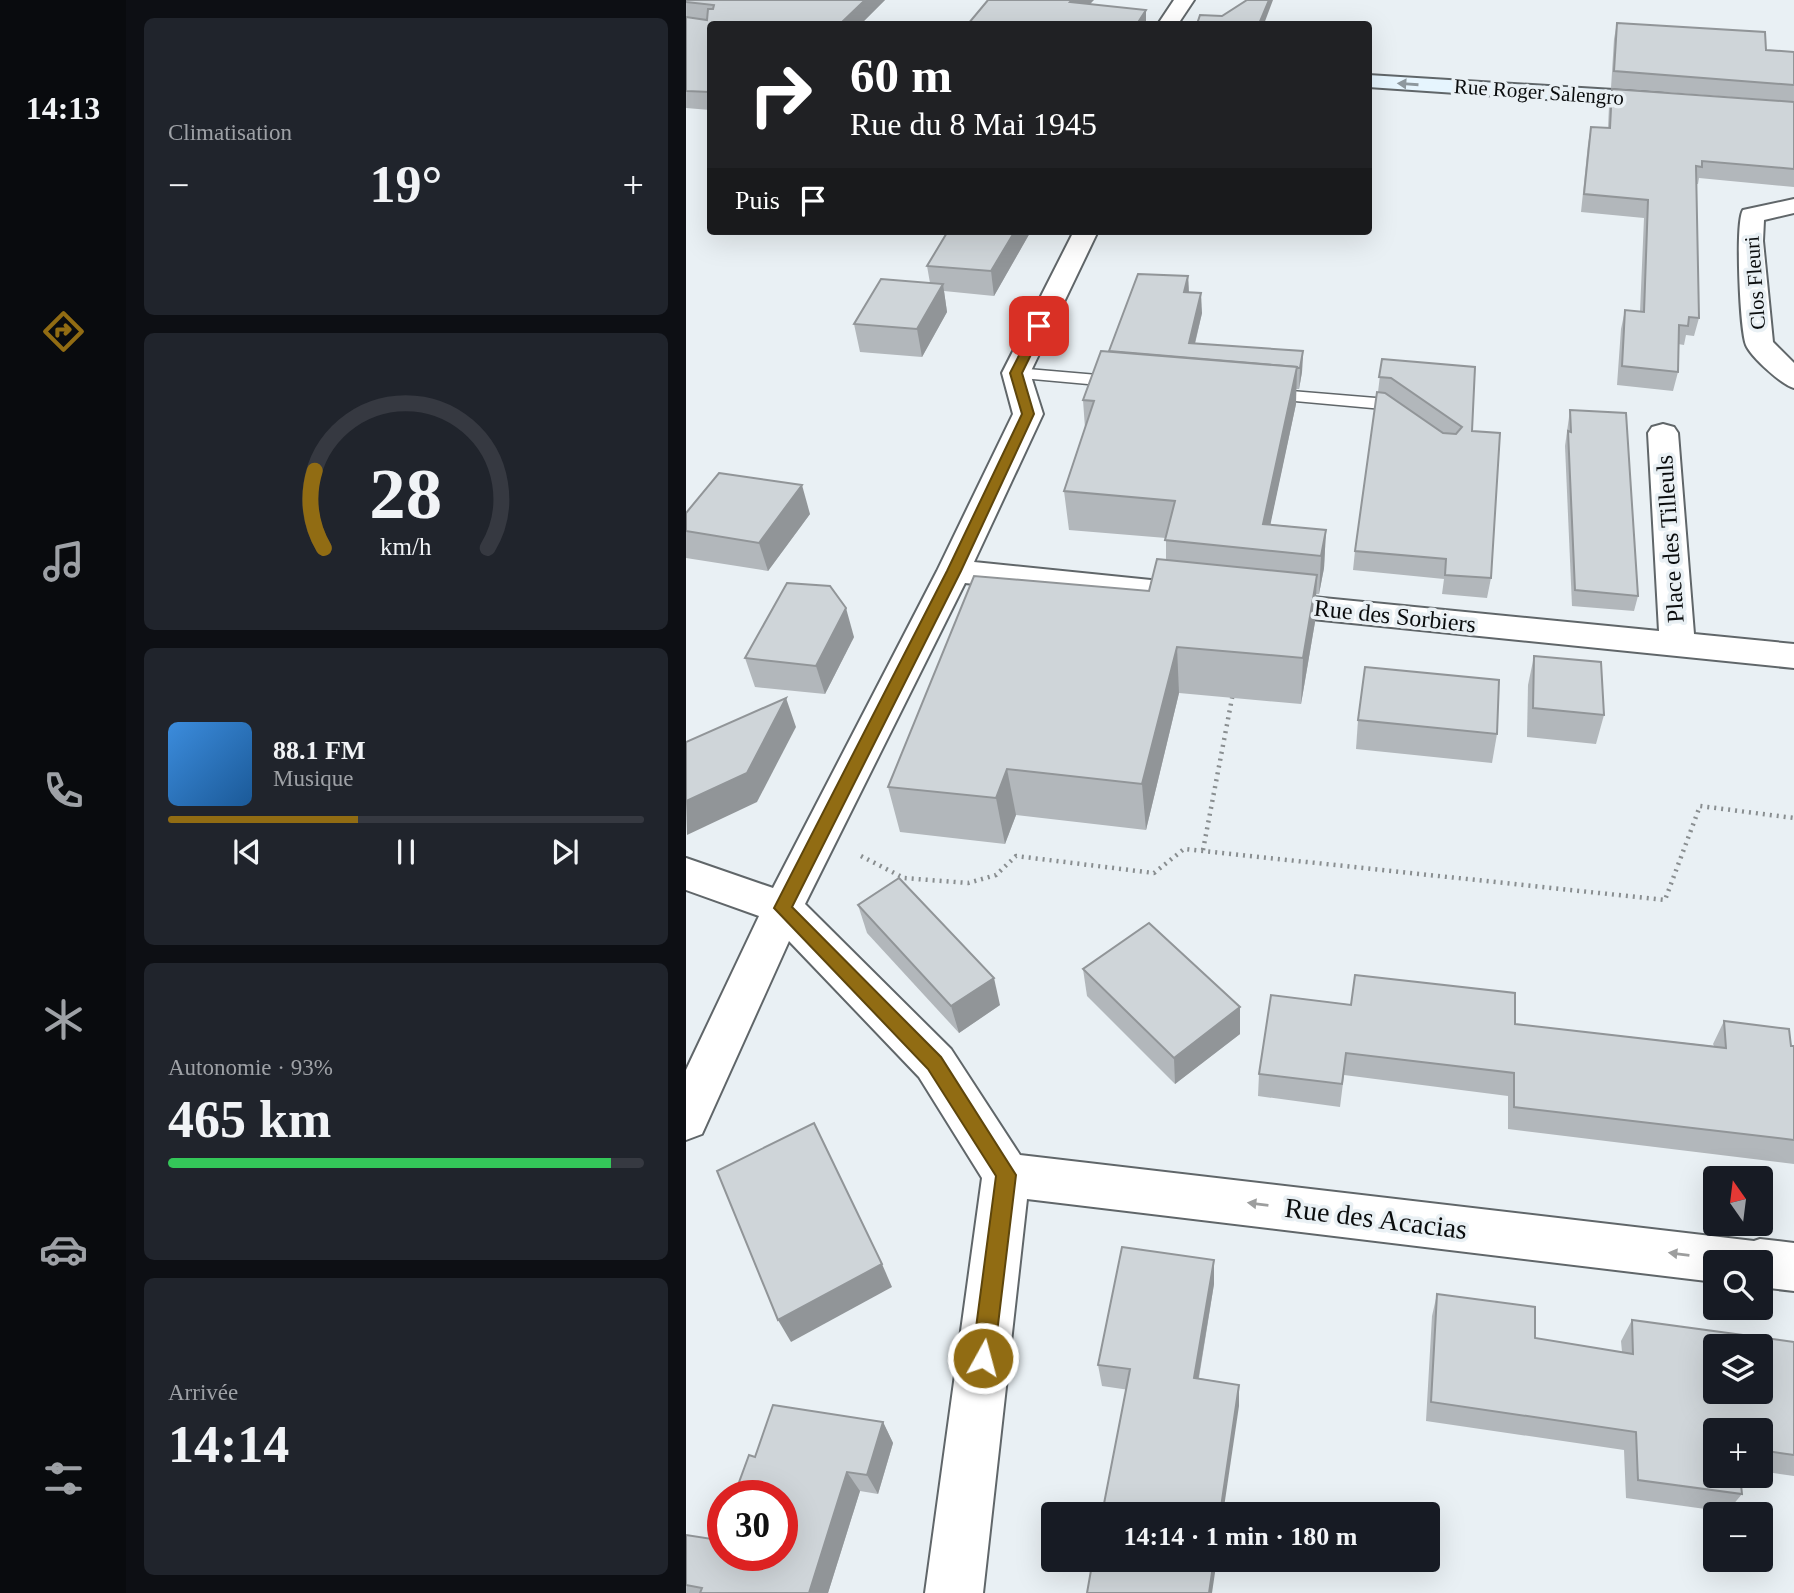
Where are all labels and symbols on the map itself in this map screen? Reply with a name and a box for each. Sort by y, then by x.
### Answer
street label: Rue Roger Salengro [1453,74,1625,110]
one-way arrow [1397,78,1419,89]
street label: Clos Fleuri [1740,235,1770,331]
pin [1009,296,1069,356]
street label: Place des Tilleuls [1651,454,1689,624]
street label: Rue des Sorbiers [1313,595,1477,637]
north arrow [1703,1166,1773,1236]
street label: Rue des Acacias [1283,1192,1469,1245]
one-way arrow [1247,1199,1269,1210]
one-way arrow [1667,1248,1689,1259]
position arrow [946,1321,1020,1395]
speed limit sign: 30 [707,1480,798,1571]

